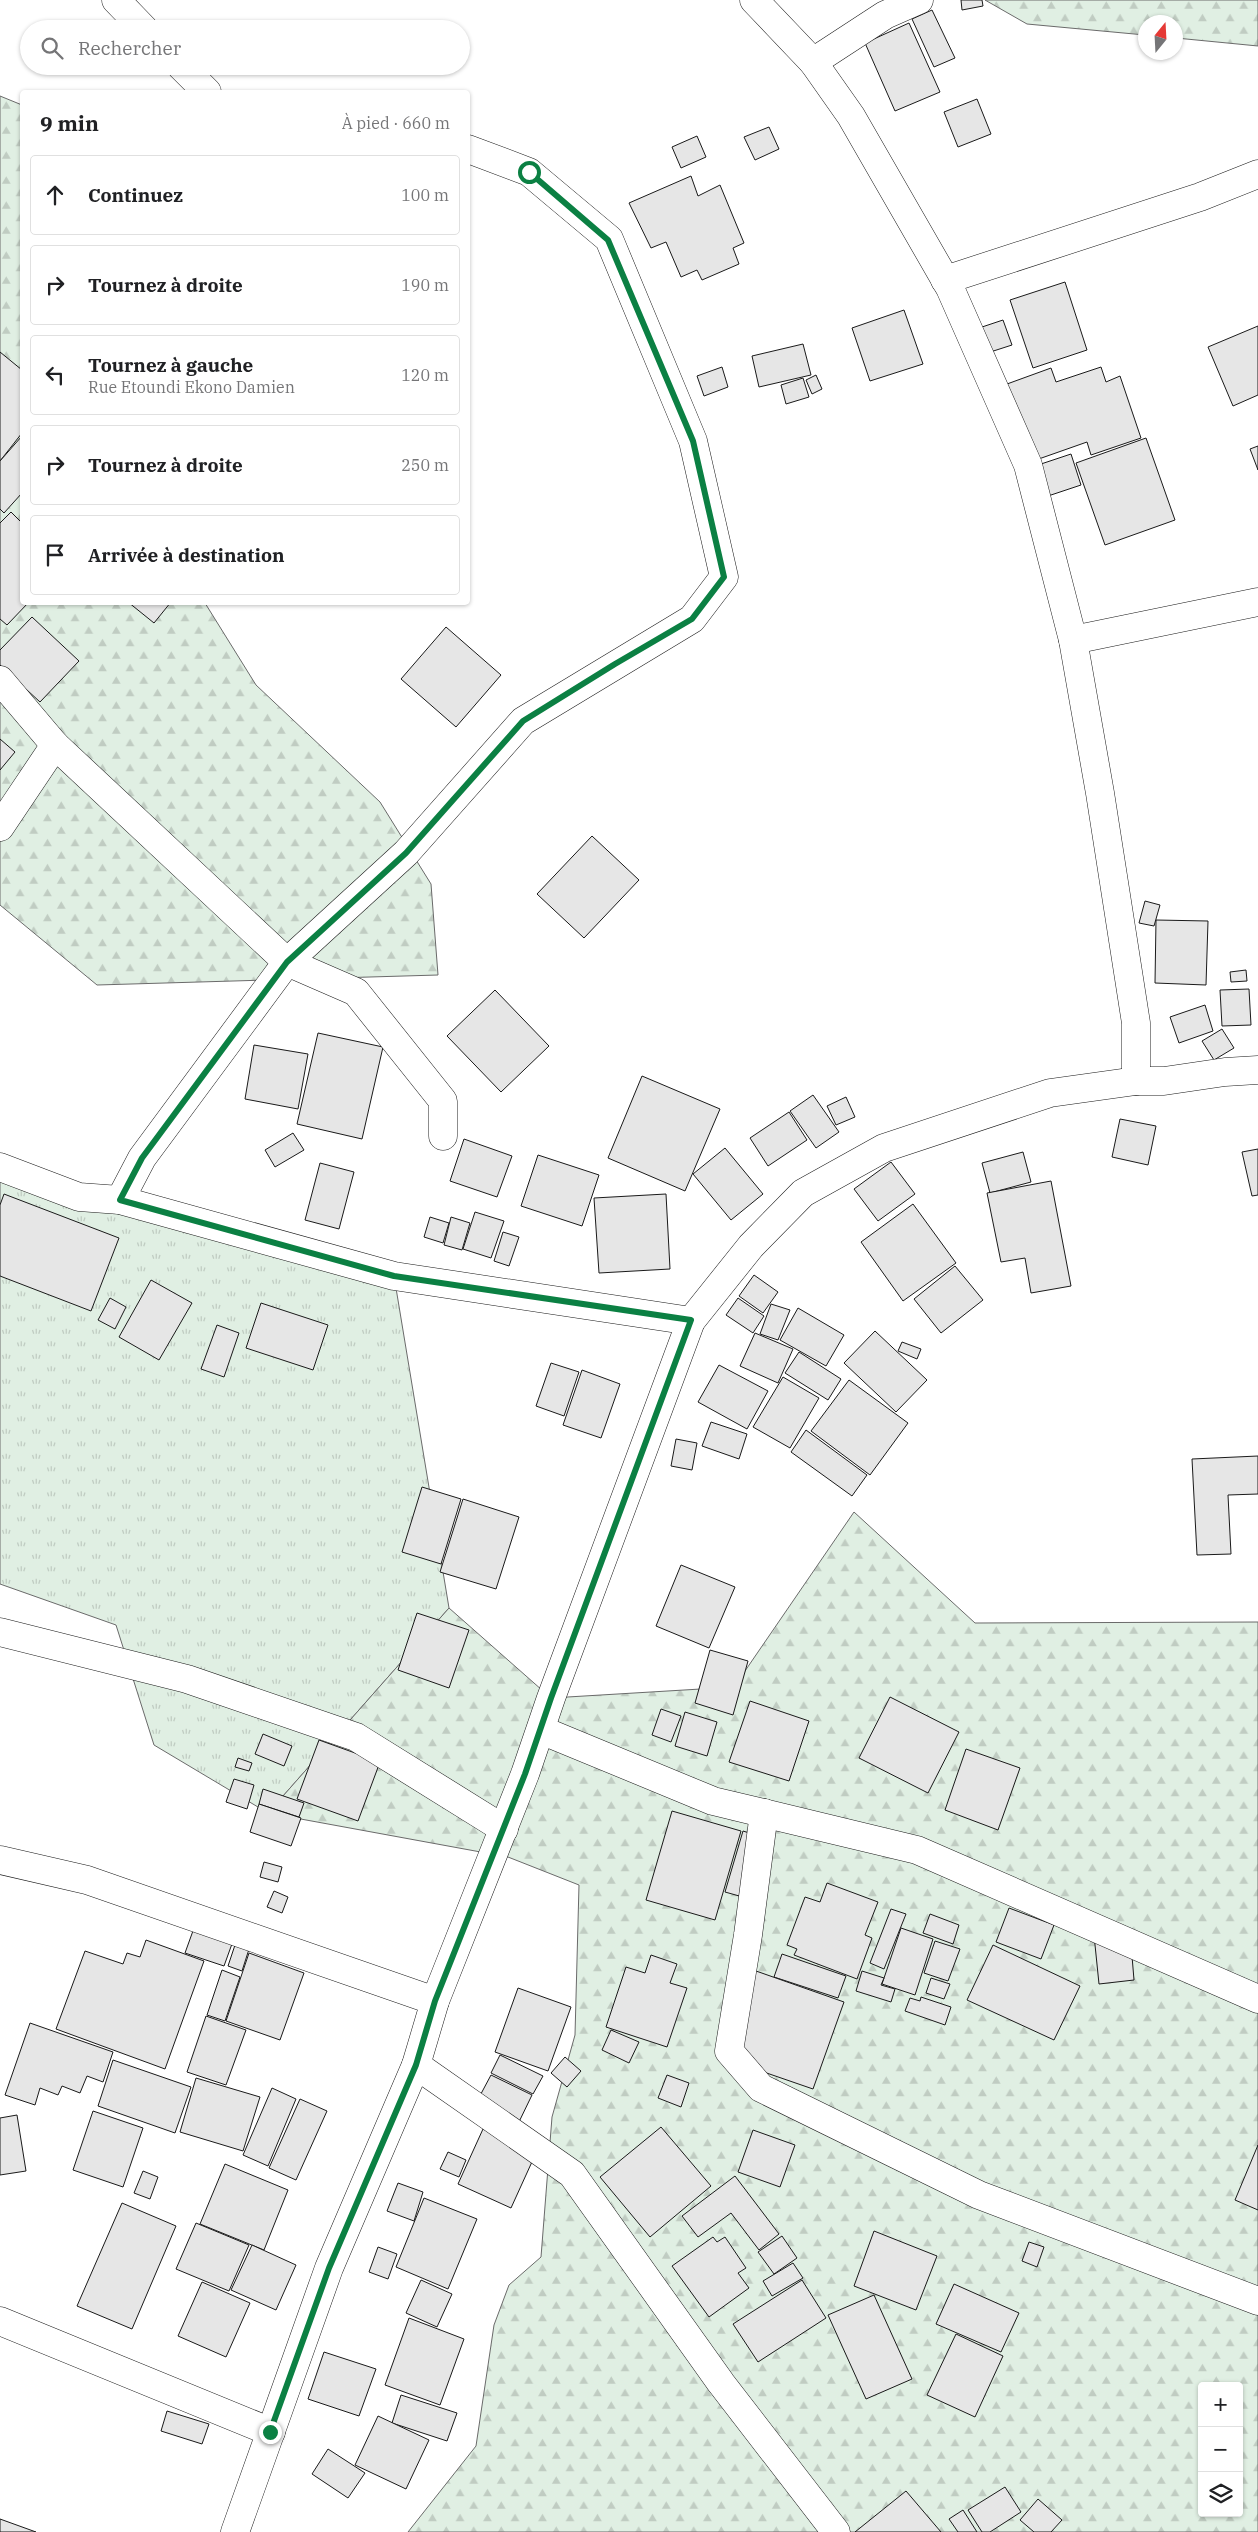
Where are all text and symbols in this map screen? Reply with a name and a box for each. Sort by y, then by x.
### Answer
north arrow [1138,15,1183,60]
search box [20,20,470,75]
icon: search [38,34,66,62]
text: Rechercher [78,36,181,60]
text: 9 min [40,109,99,137]
text: À pied · 660 m [342,113,450,133]
route start [518,161,541,184]
icon: ahead [41,181,69,209]
text: Continuez [88,183,183,207]
text: 100 m [401,185,449,205]
icon: right [41,271,69,299]
text: Tournez à droite [88,273,243,297]
text: 190 m [401,275,449,295]
text: Tournez à gauche [88,353,253,377]
icon: left [41,361,69,389]
text: 120 m [401,365,449,385]
text: Rue Etoundi Ekono Damien [88,377,295,397]
icon: right [41,451,69,479]
text: Tournez à droite [88,453,243,477]
text: 250 m [401,455,449,475]
icon: arrive [41,541,69,569]
text: Arrivée à destination [88,543,285,567]
map controls [1198,2382,1243,2517]
button: + [1198,2382,1243,2427]
route end [259,2421,282,2444]
button: − [1198,2427,1243,2472]
button: layers [1198,2472,1243,2517]

